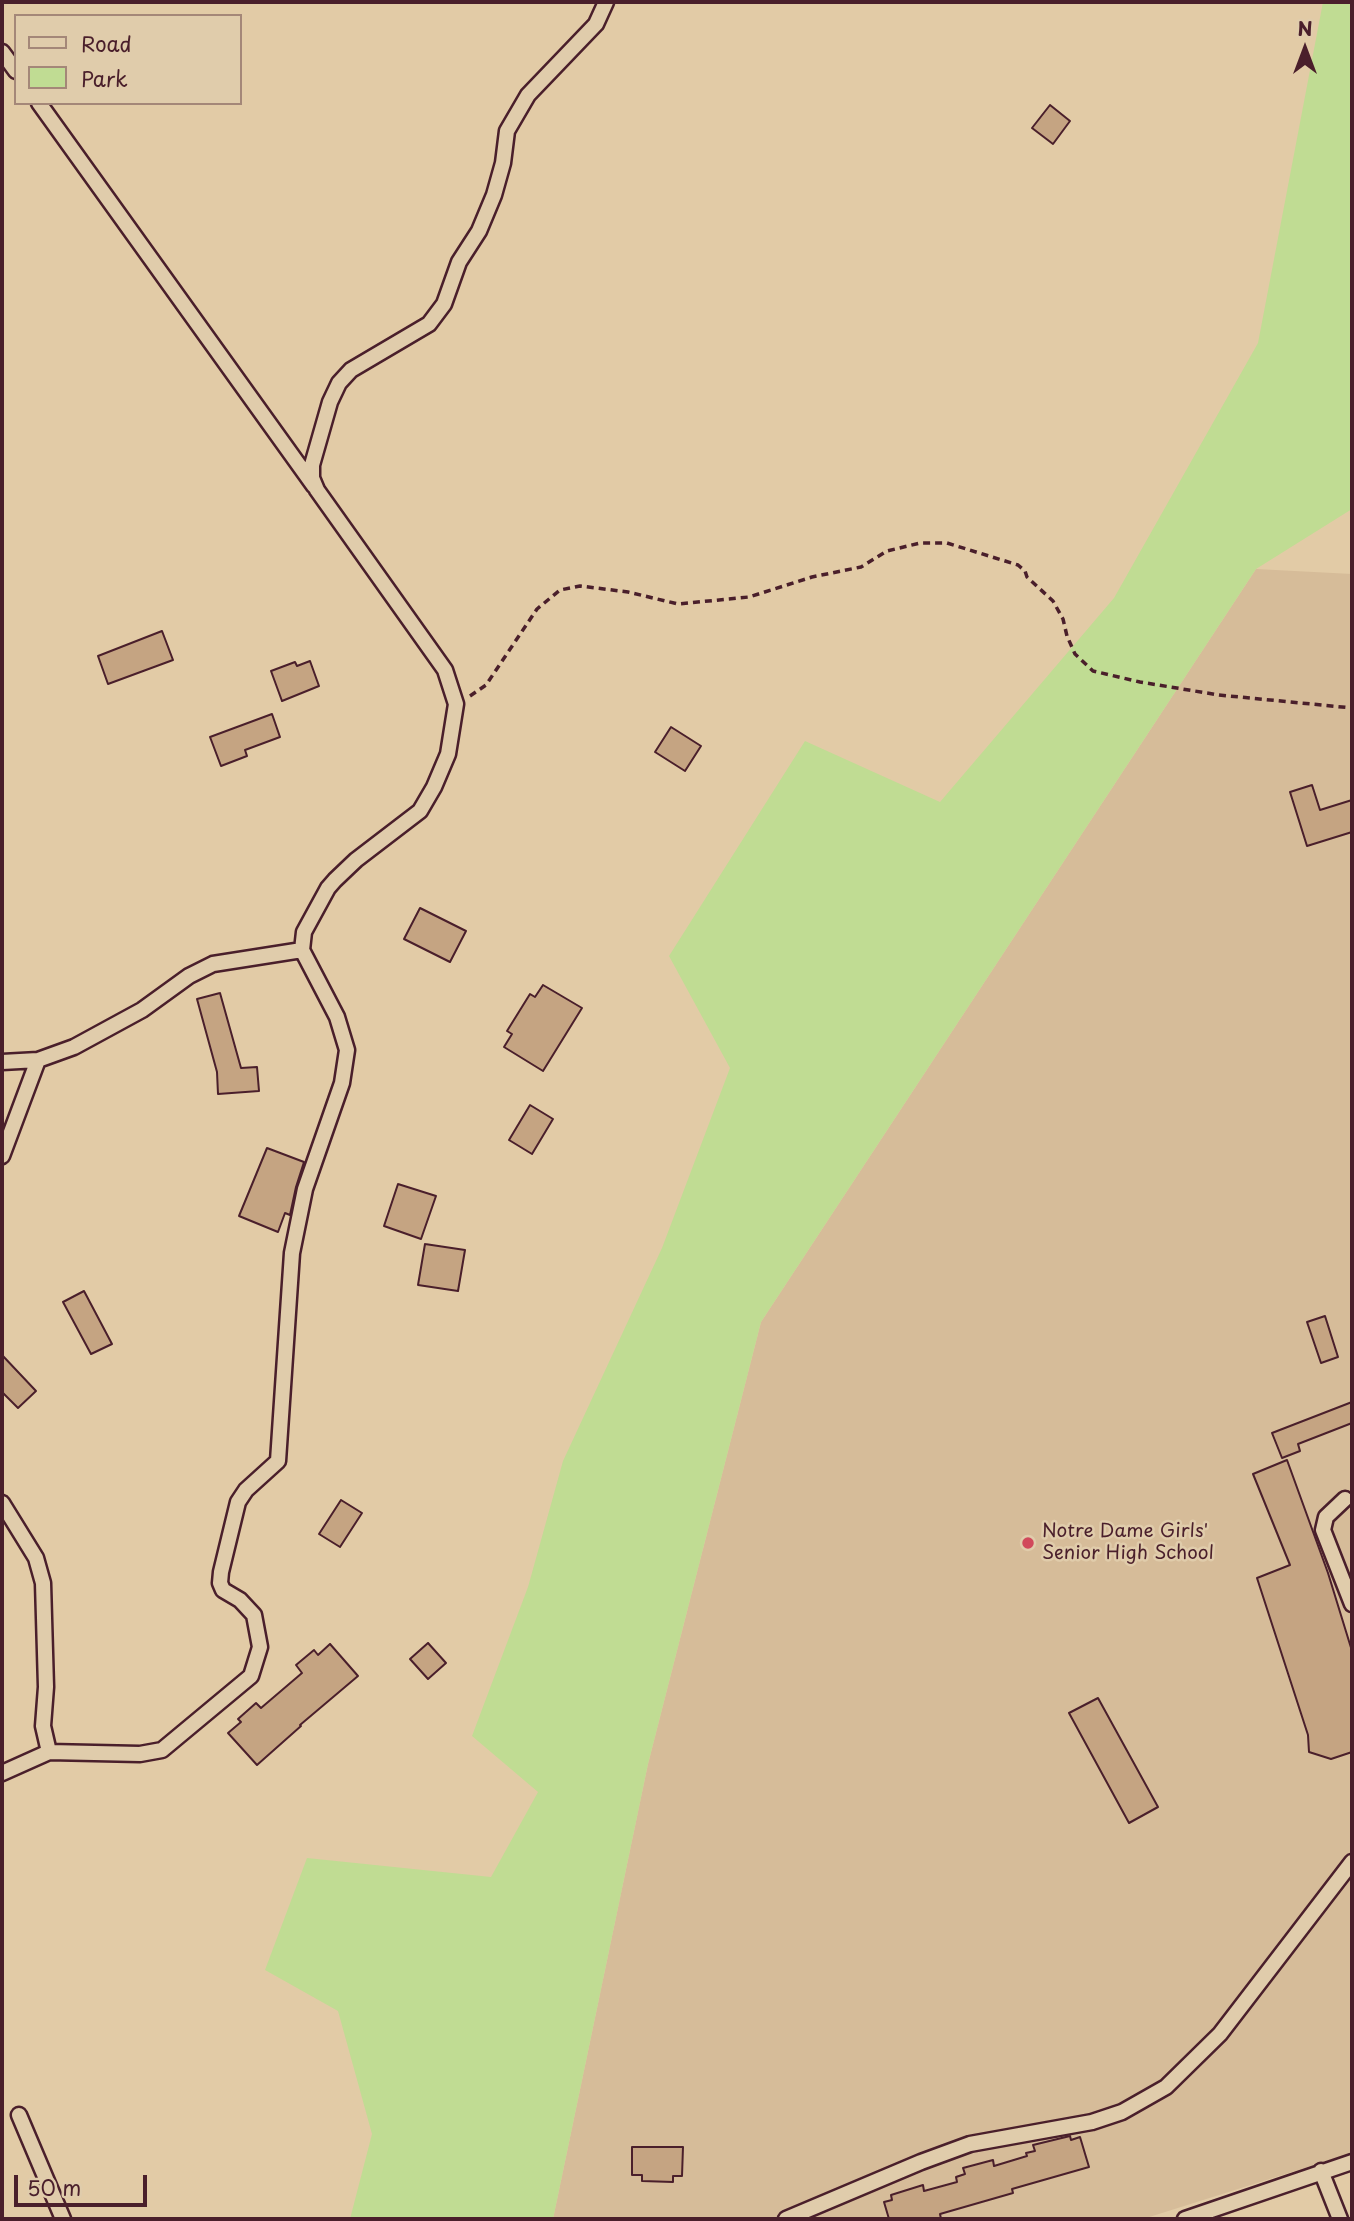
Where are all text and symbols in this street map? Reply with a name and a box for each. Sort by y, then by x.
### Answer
legend [14,14,242,105]
north arrow [1270,14,1340,84]
text: N [1297,14,1313,42]
text: Road [81,27,132,59]
text: Park [81,62,128,94]
place label: Notre Dame Girls' Senior High School [1042,1521,1214,1565]
marker: Notre Dame Girls' Senior High School [1020,1535,1036,1551]
scale bar [18,2162,150,2206]
text: 50 m [27,2171,81,2203]

